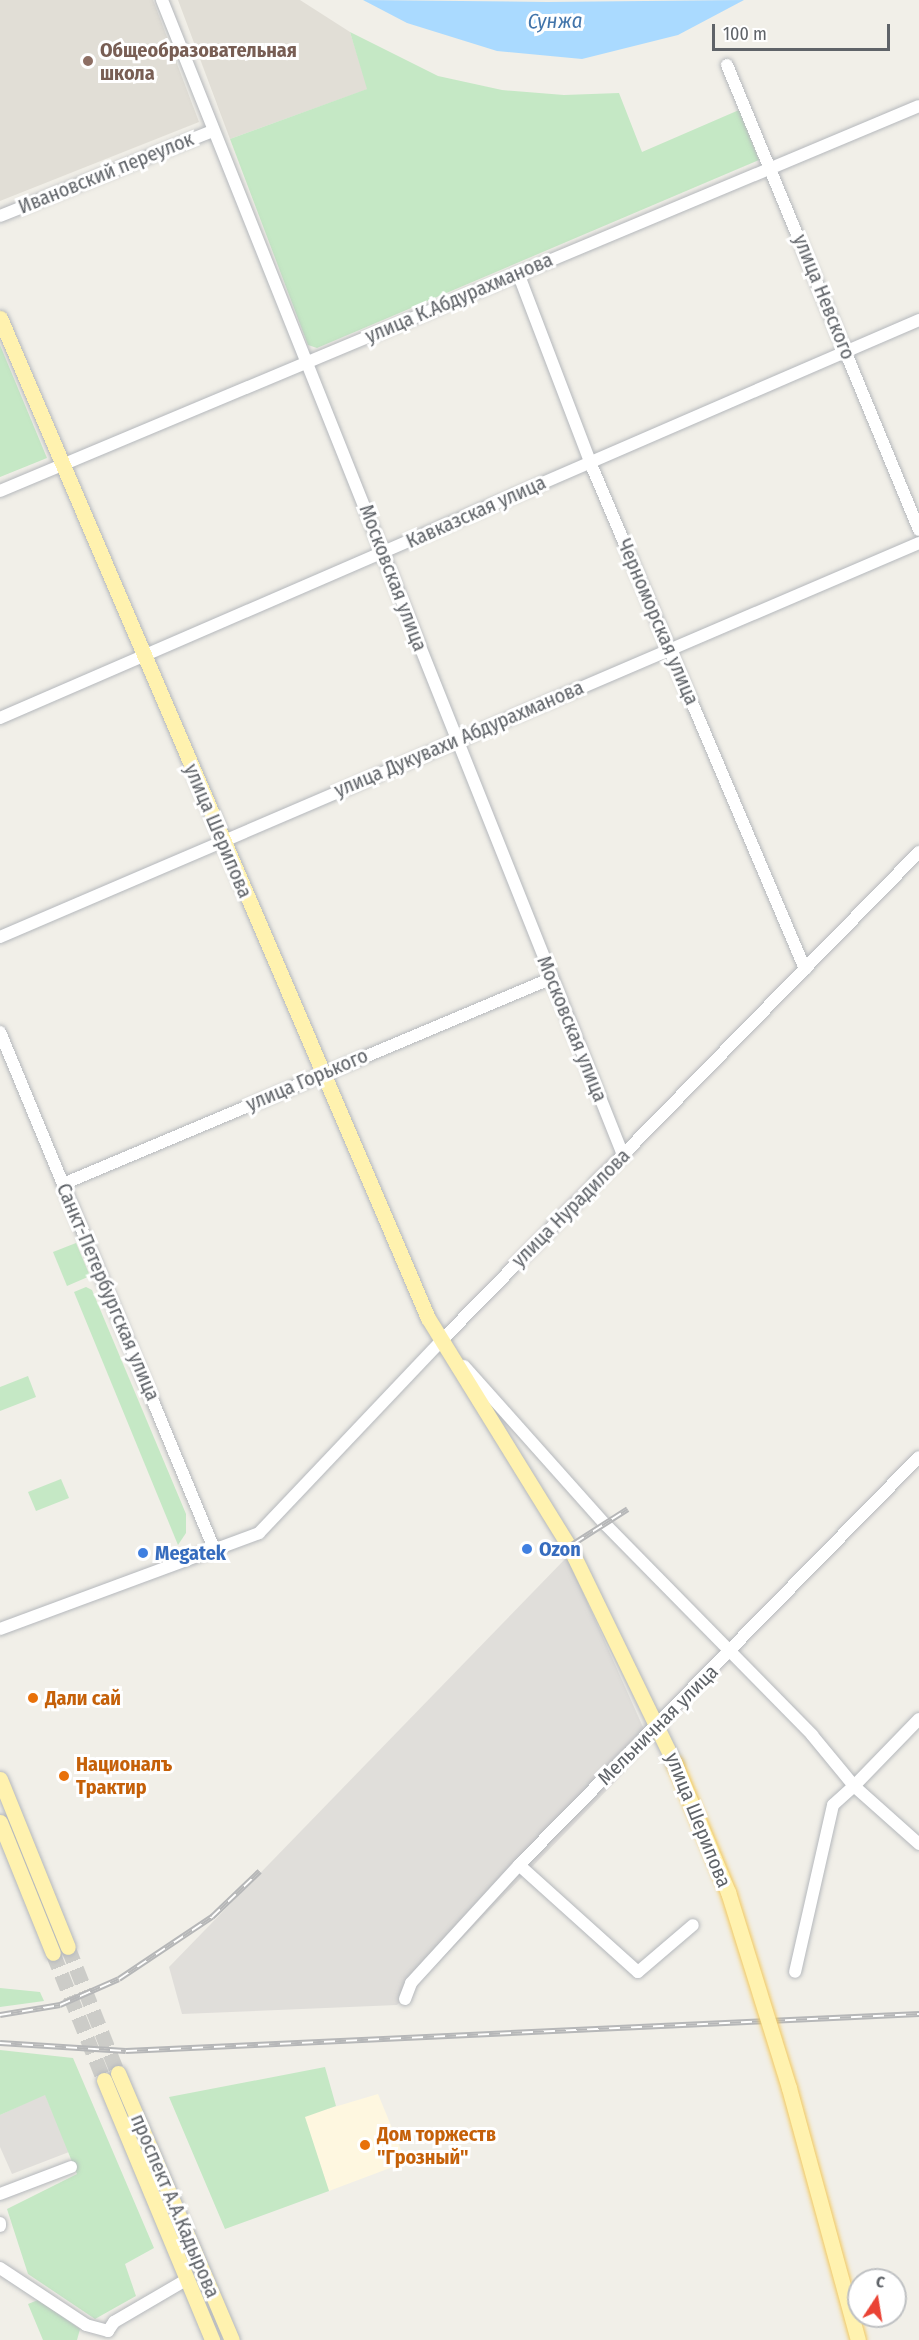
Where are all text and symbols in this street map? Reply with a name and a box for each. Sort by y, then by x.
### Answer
water label: Сунжа [527,8,583,34]
scale bar [715,12,894,50]
text: 100 m [723,23,767,45]
place label: Общеобразовательная школа [100,38,297,85]
marker: Общеобразовательная школа [81,54,95,68]
street label: Ивановский переулок [15,127,197,219]
street label: улица Невского [788,231,860,363]
street label: улица К.Абдурахманова [362,248,556,348]
street label: Кавказская улица [402,470,550,554]
street label: Московская улица [354,501,432,655]
street label: Черноморская улица [612,535,704,709]
street label: улица Дукувахи Абдурахманова [331,676,587,802]
street label: улица Шерипова [179,760,257,902]
street label: Московская улица [532,953,612,1105]
street label: улица Горького [243,1044,371,1116]
street label: улица Нурадилова [507,1144,635,1272]
street label: Санкт-Петербургская улица [51,1180,165,1404]
place label: Ozon [539,1537,581,1561]
place label: Megatek [155,1541,226,1565]
marker: Ozon [520,1542,534,1556]
marker: Megatek [136,1546,150,1560]
street label: Мельничная улица [593,1660,723,1790]
place label: Дали сай [45,1686,121,1710]
marker: Дали сай [26,1691,40,1705]
street label: улица Шерипова [660,1749,736,1891]
place label: Националъ Трактир [76,1752,172,1799]
marker: Националъ Трактир [57,1769,71,1783]
street label: проспект А.А.Кадырова [125,2111,225,2301]
place label: Дом торжеств "Грозный" [377,2122,496,2169]
marker: Дом торжеств "Грозный" [358,2138,372,2152]
north arrow [847,2268,907,2328]
text: С [874,2272,887,2292]

